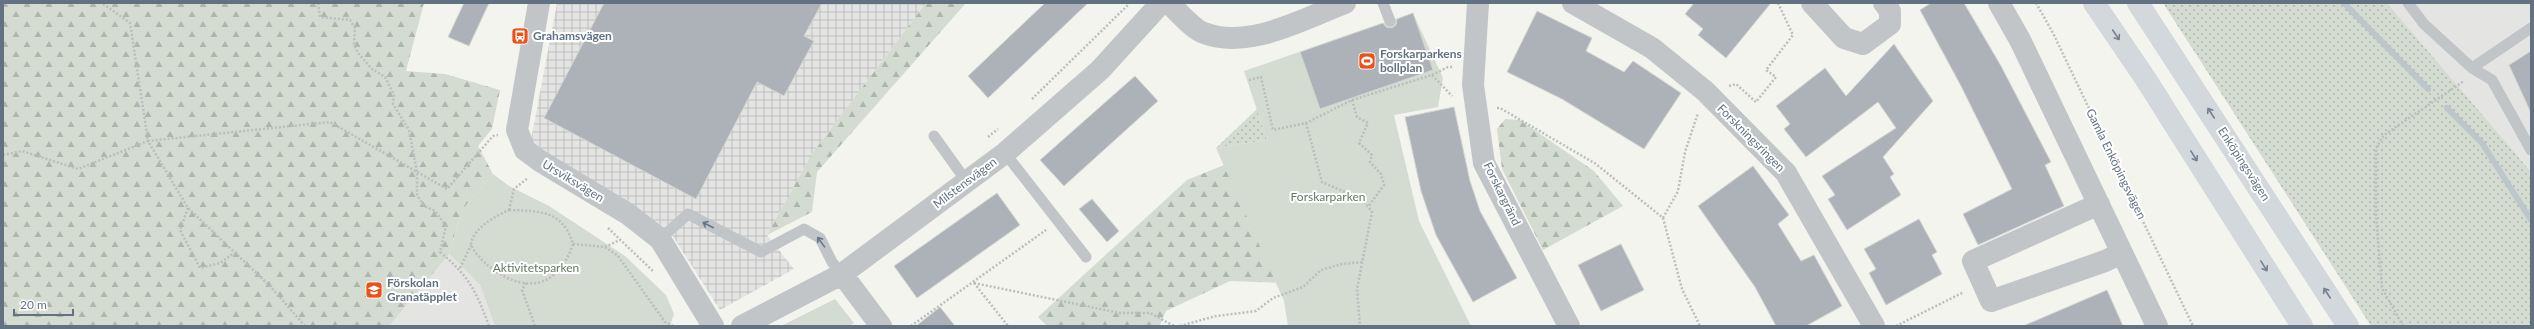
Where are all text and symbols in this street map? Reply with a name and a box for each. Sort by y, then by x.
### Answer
bus stop icon: Grahamsvägen [510,26,530,46]
place label: Grahamsvägen [533,28,612,43]
one-way arrow [2112,29,2120,40]
place label: Forskarparkens bollplan [1380,46,1462,75]
sports icon: Forskarparkens bollplan [1357,51,1377,71]
street label: Forskningsringen [1714,101,1788,175]
street label: Gamla Enköpingsvägen [2083,106,2150,222]
one-way arrow [2207,108,2215,119]
street label: Enköpingsvägen [2215,124,2274,203]
one-way arrow [2190,150,2198,161]
street label: Milstensvägen [930,154,999,211]
street label: Ursviksvägen [540,156,607,205]
street label: Forskargränd [1481,160,1524,228]
park label: Forskarparken [1291,189,1365,204]
one-way arrow [702,220,714,228]
one-way arrow [817,236,825,247]
park label: Aktivitetsparken [493,260,579,275]
one-way arrow [2260,260,2268,271]
place label: Förskolan Granatäpplet [387,275,457,304]
school or university icon: Förskolan Granatäpplet [364,280,384,300]
one-way arrow [2322,287,2330,299]
scale bar [14,291,73,317]
text: 20 m [20,297,47,312]

